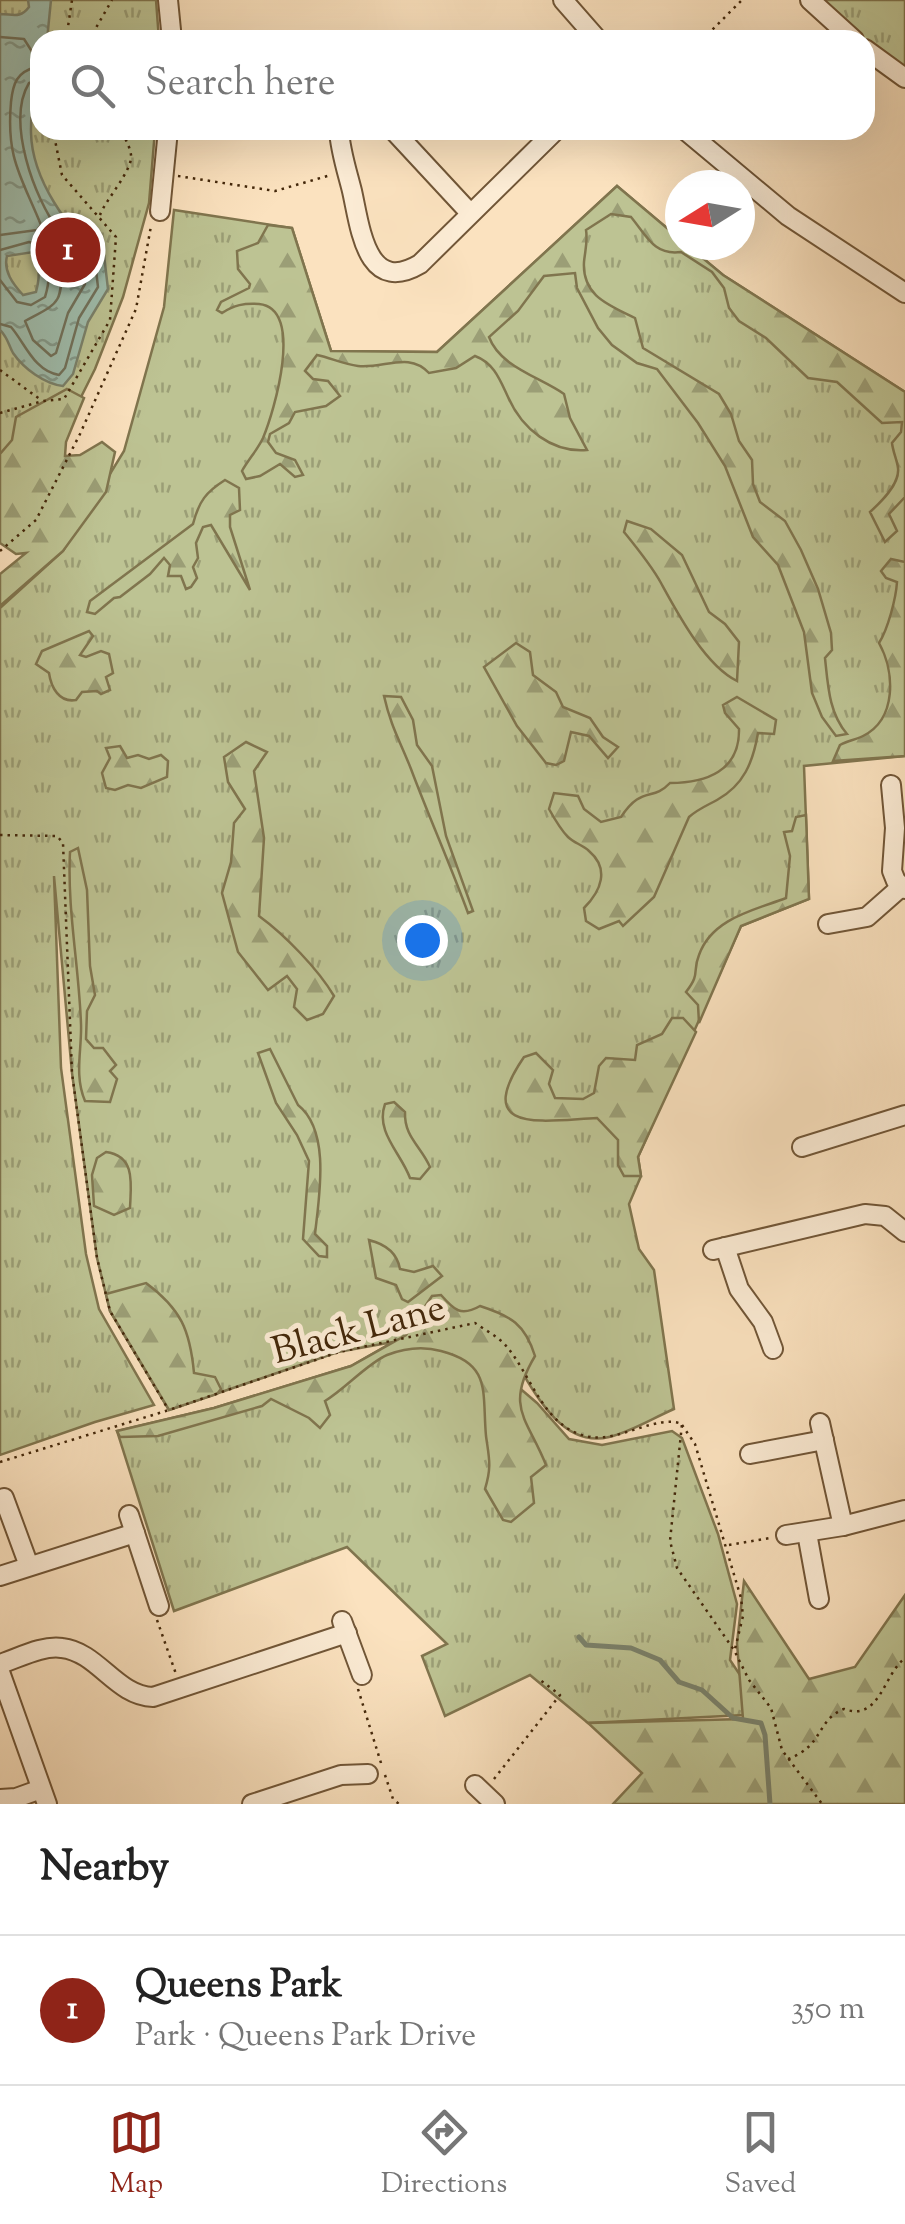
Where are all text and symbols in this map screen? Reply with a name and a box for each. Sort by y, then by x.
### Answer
search box [30,30,875,140]
icon: search [65,58,120,113]
text: Search here [145,58,336,112]
north arrow [665,170,755,260]
pin: 1 [36,212,100,288]
your location [397,915,448,966]
street label: Black Lane [266,1283,452,1381]
text: Nearby [40,1839,169,1899]
text: Queens Park [135,1960,342,2014]
text: 1 [67,1987,78,2033]
text: 350 m [791,1987,865,2033]
text: Park · Queens Park Drive [135,2014,476,2060]
tab: Map [109,2105,164,2205]
tab: Directions [381,2105,507,2205]
tab: Saved [724,2105,796,2205]

